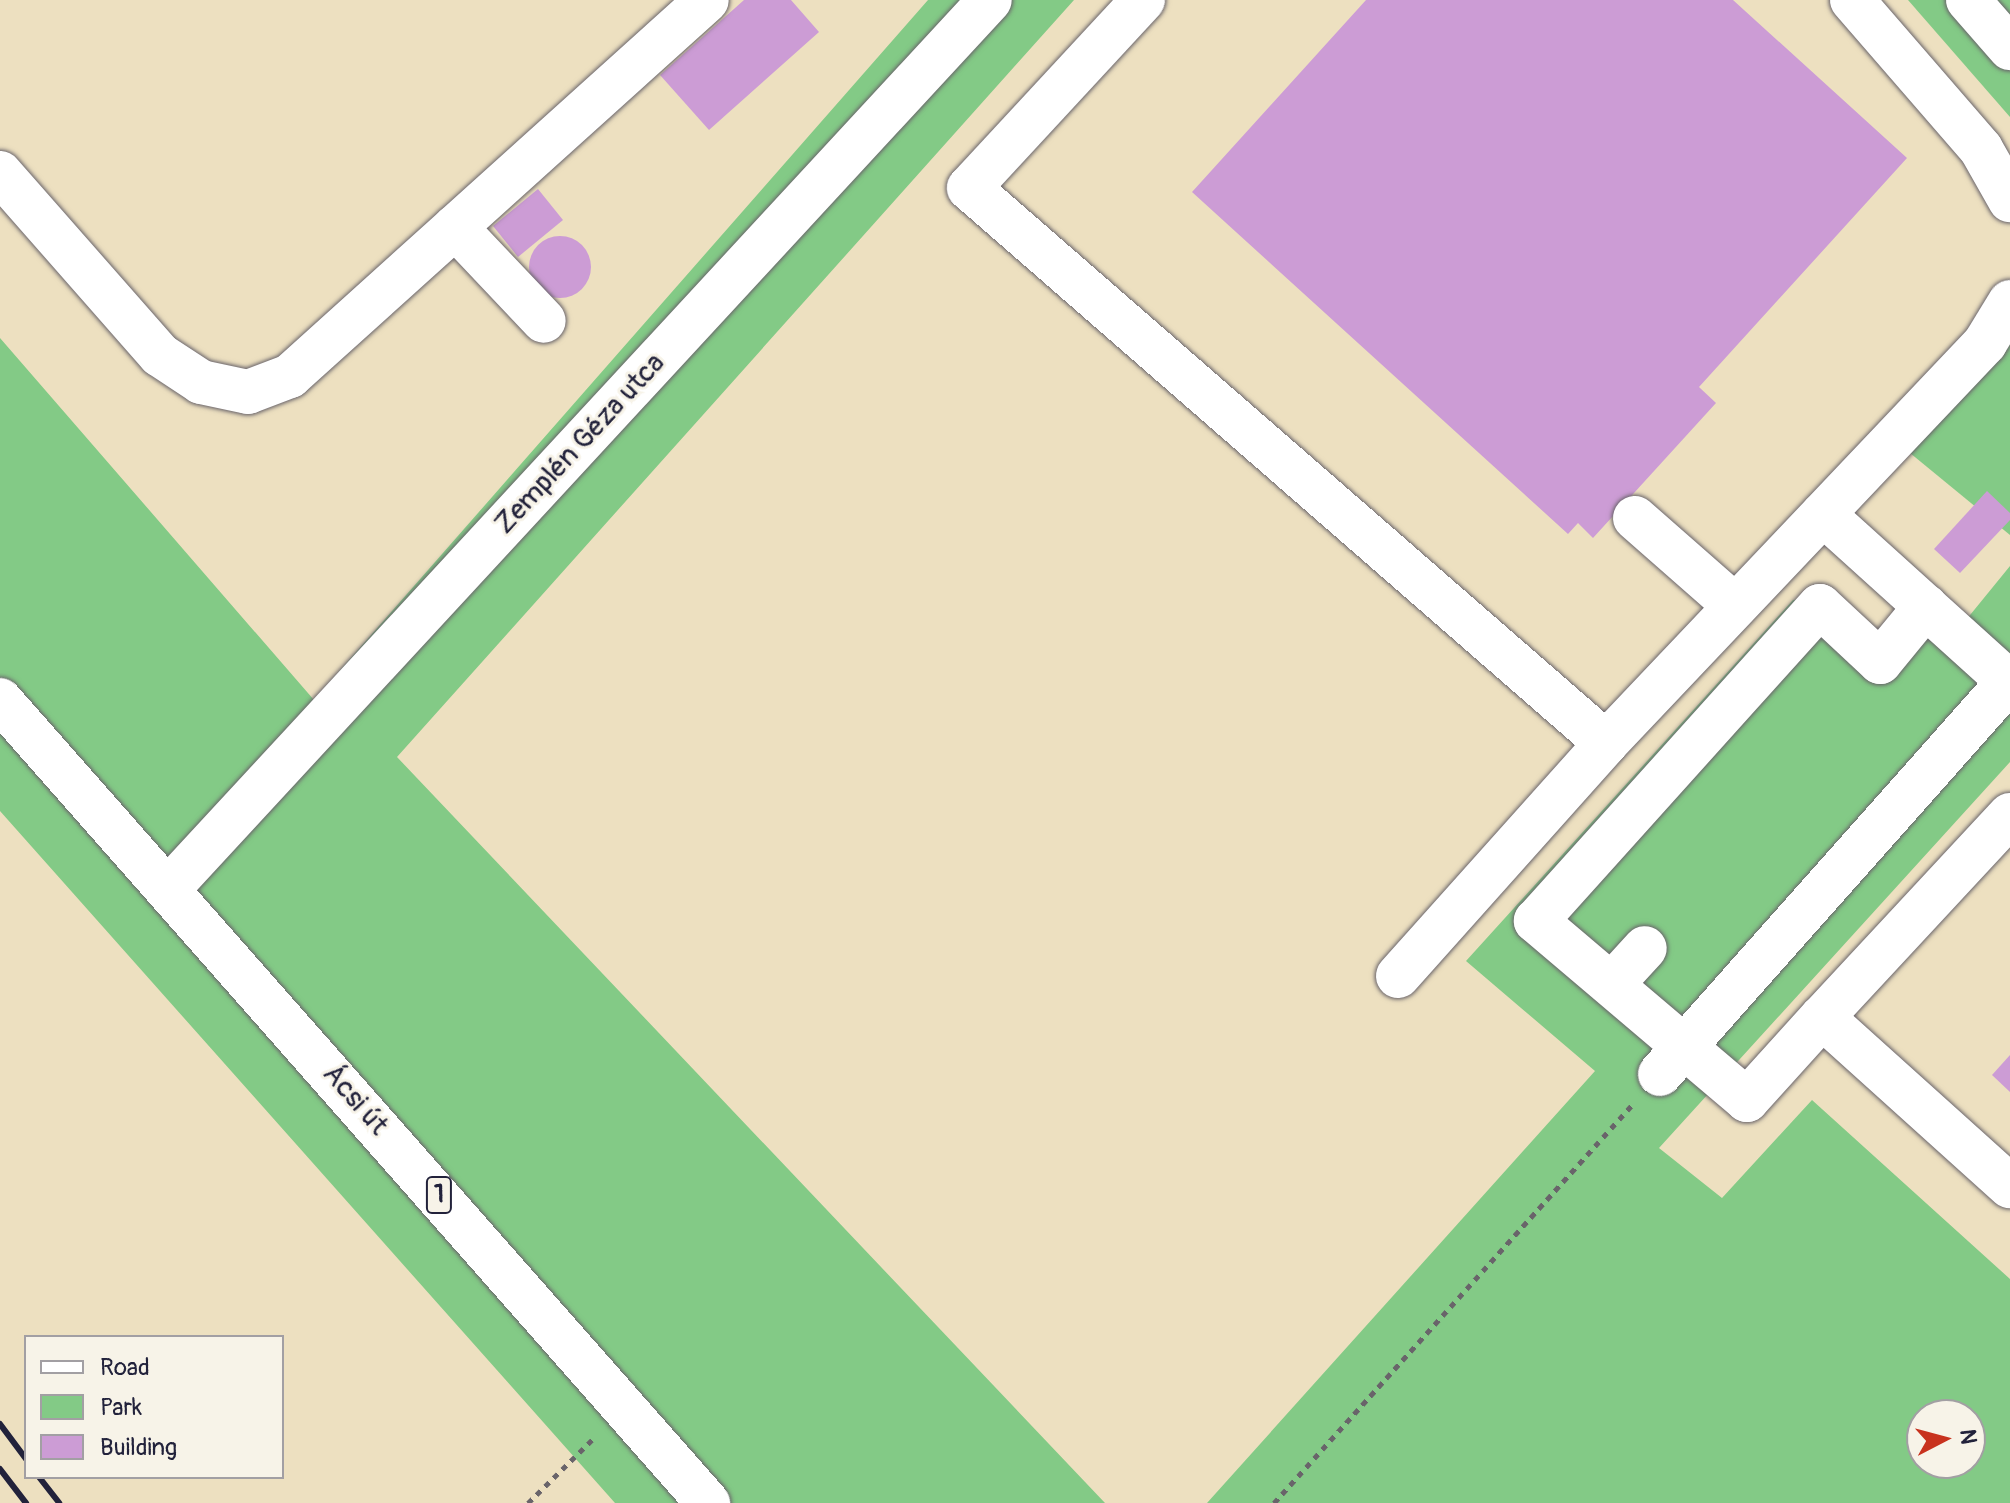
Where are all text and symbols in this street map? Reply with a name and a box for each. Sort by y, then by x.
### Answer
street label: Zemplén Géza utca [488,347,672,541]
street label: Ácsi út [315,1058,395,1142]
road number: 1 [425,1173,453,1217]
legend [24,1335,284,1479]
text: Road [100,1353,150,1382]
text: Park [100,1393,142,1422]
north arrow [1906,1399,1986,1479]
text: N [1953,1428,1983,1446]
text: Building [100,1433,177,1462]

